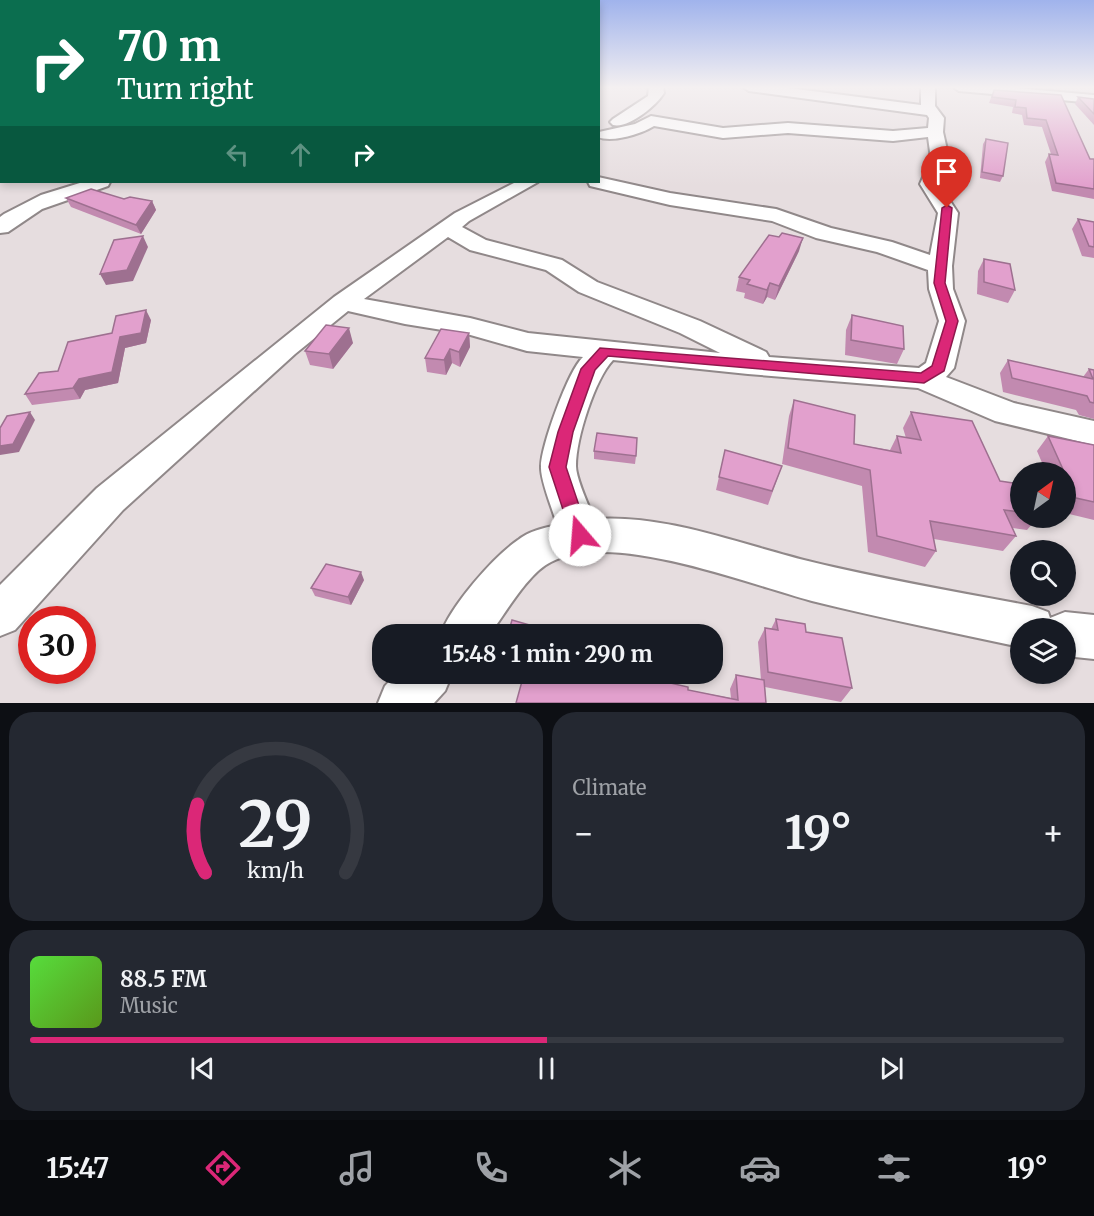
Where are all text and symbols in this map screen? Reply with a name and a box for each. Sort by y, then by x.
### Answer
text: 70 m [117,20,221,72]
icon: right [18,24,96,102]
text: Turn right [117,72,254,106]
icon: left [221,138,254,171]
icon: ahead [284,138,317,171]
icon: right [347,138,380,171]
pin [921,146,972,208]
icon: arrive [930,155,963,188]
north arrow [1010,462,1076,528]
map controls [1010,462,1076,684]
position arrow [548,503,612,567]
button: search [1010,540,1076,606]
speed limit sign: 30 [18,606,96,684]
button: layers [1010,618,1076,684]
text: 15:48 · 1 min · 290 m [442,640,653,668]
text: Climate [573,775,647,800]
text: 29 [239,786,313,864]
text: 19° [785,805,852,861]
text: − [573,813,595,854]
text: + [1042,813,1064,854]
text: km/h [247,858,304,885]
text: 88.5 FM [120,965,207,993]
text: Music [120,993,178,1018]
icon: previous [186,1052,219,1085]
icon: pause [530,1052,563,1085]
icon: next [875,1052,908,1085]
icon: directions [202,1147,244,1189]
icon: music [336,1147,378,1189]
icon: phone [470,1147,512,1189]
icon: climate [604,1147,646,1189]
icon: car [739,1147,781,1189]
icon: filters [873,1147,915,1189]
text: 15:47 [46,1151,109,1185]
text: 19° [1007,1151,1048,1185]

